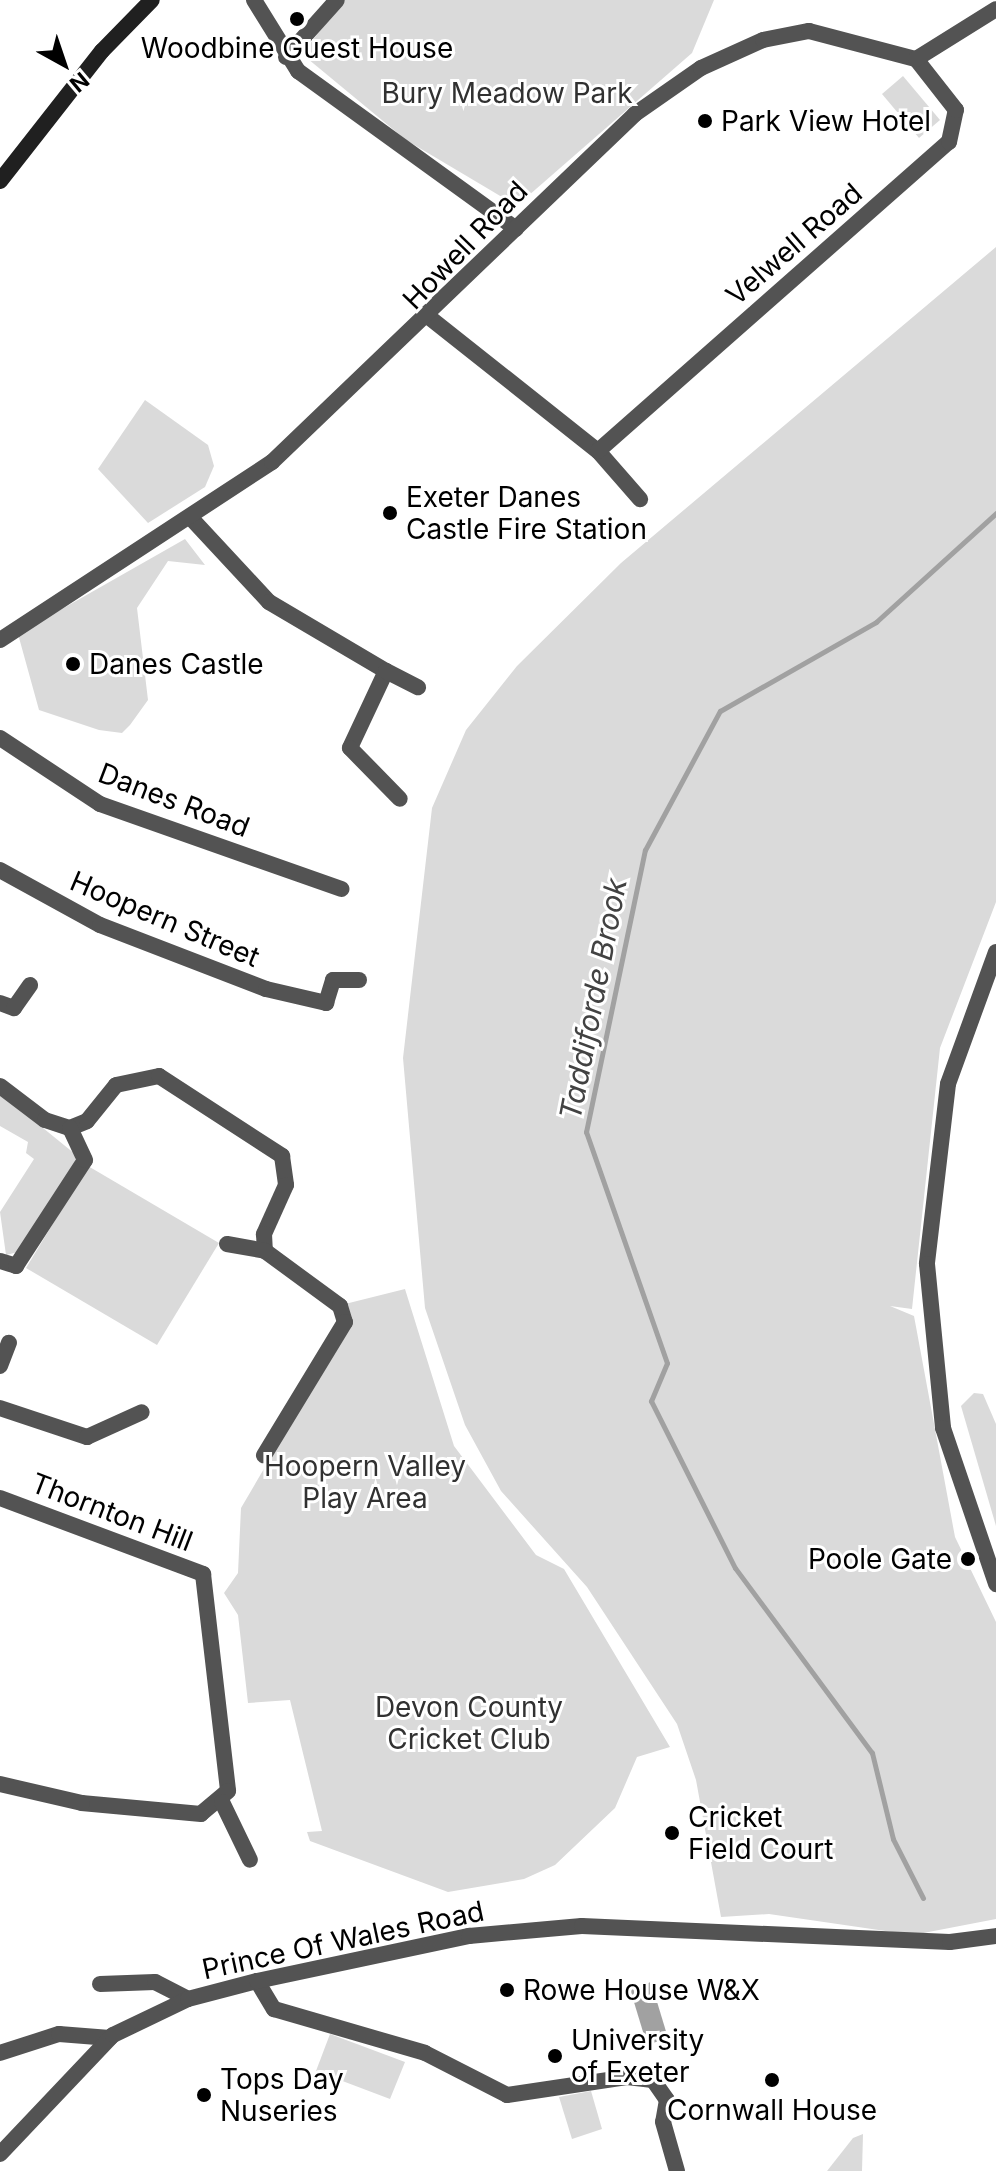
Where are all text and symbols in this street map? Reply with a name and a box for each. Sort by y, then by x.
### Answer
marker: Woodbine Guest House [288,10,306,28]
north arrow [24,24,104,104]
place label: Woodbine Guest House [141,31,453,65]
text: N [65,67,94,98]
park label: Bury Meadow Park [381,76,633,110]
place label: Park View Hotel [721,104,931,138]
marker: Park View Hotel [696,112,714,130]
street label: Howell Road [396,174,534,316]
street label: Velwell Road [719,176,869,312]
place label: Exeter Danes Castle Fire Station [406,480,647,546]
marker: Exeter Danes Castle Fire Station [381,504,399,522]
place label: Danes Castle [89,647,264,681]
marker: Danes Castle [64,655,82,673]
street label: Danes Road [94,756,254,844]
street label: Hoopern Street [65,864,265,974]
water label: Taddiforde Brook [552,875,634,1123]
park label: Hoopern Valley Play Area [264,1449,466,1515]
street label: Thornton Hill [27,1466,197,1558]
place label: Poole Gate [808,1542,952,1576]
marker: Poole Gate [959,1550,977,1568]
park label: Devon County Cricket Club [375,1690,563,1756]
place label: Cricket Field Court [688,1800,833,1866]
marker: Cricket Field Court [663,1824,681,1842]
street label: Prince Of Wales Road [199,1894,487,1986]
place label: Rowe House W&X [523,1973,760,2007]
marker: Rowe House W&X [498,1981,516,1999]
place label: University of Exeter [571,2023,704,2089]
marker: University of Exeter [546,2047,564,2065]
place label: Tops Day Nuseries [220,2062,344,2128]
marker: Cornwall House [763,2071,781,2089]
marker: Tops Day Nuseries [195,2086,213,2104]
place label: Cornwall House [667,2093,877,2127]

